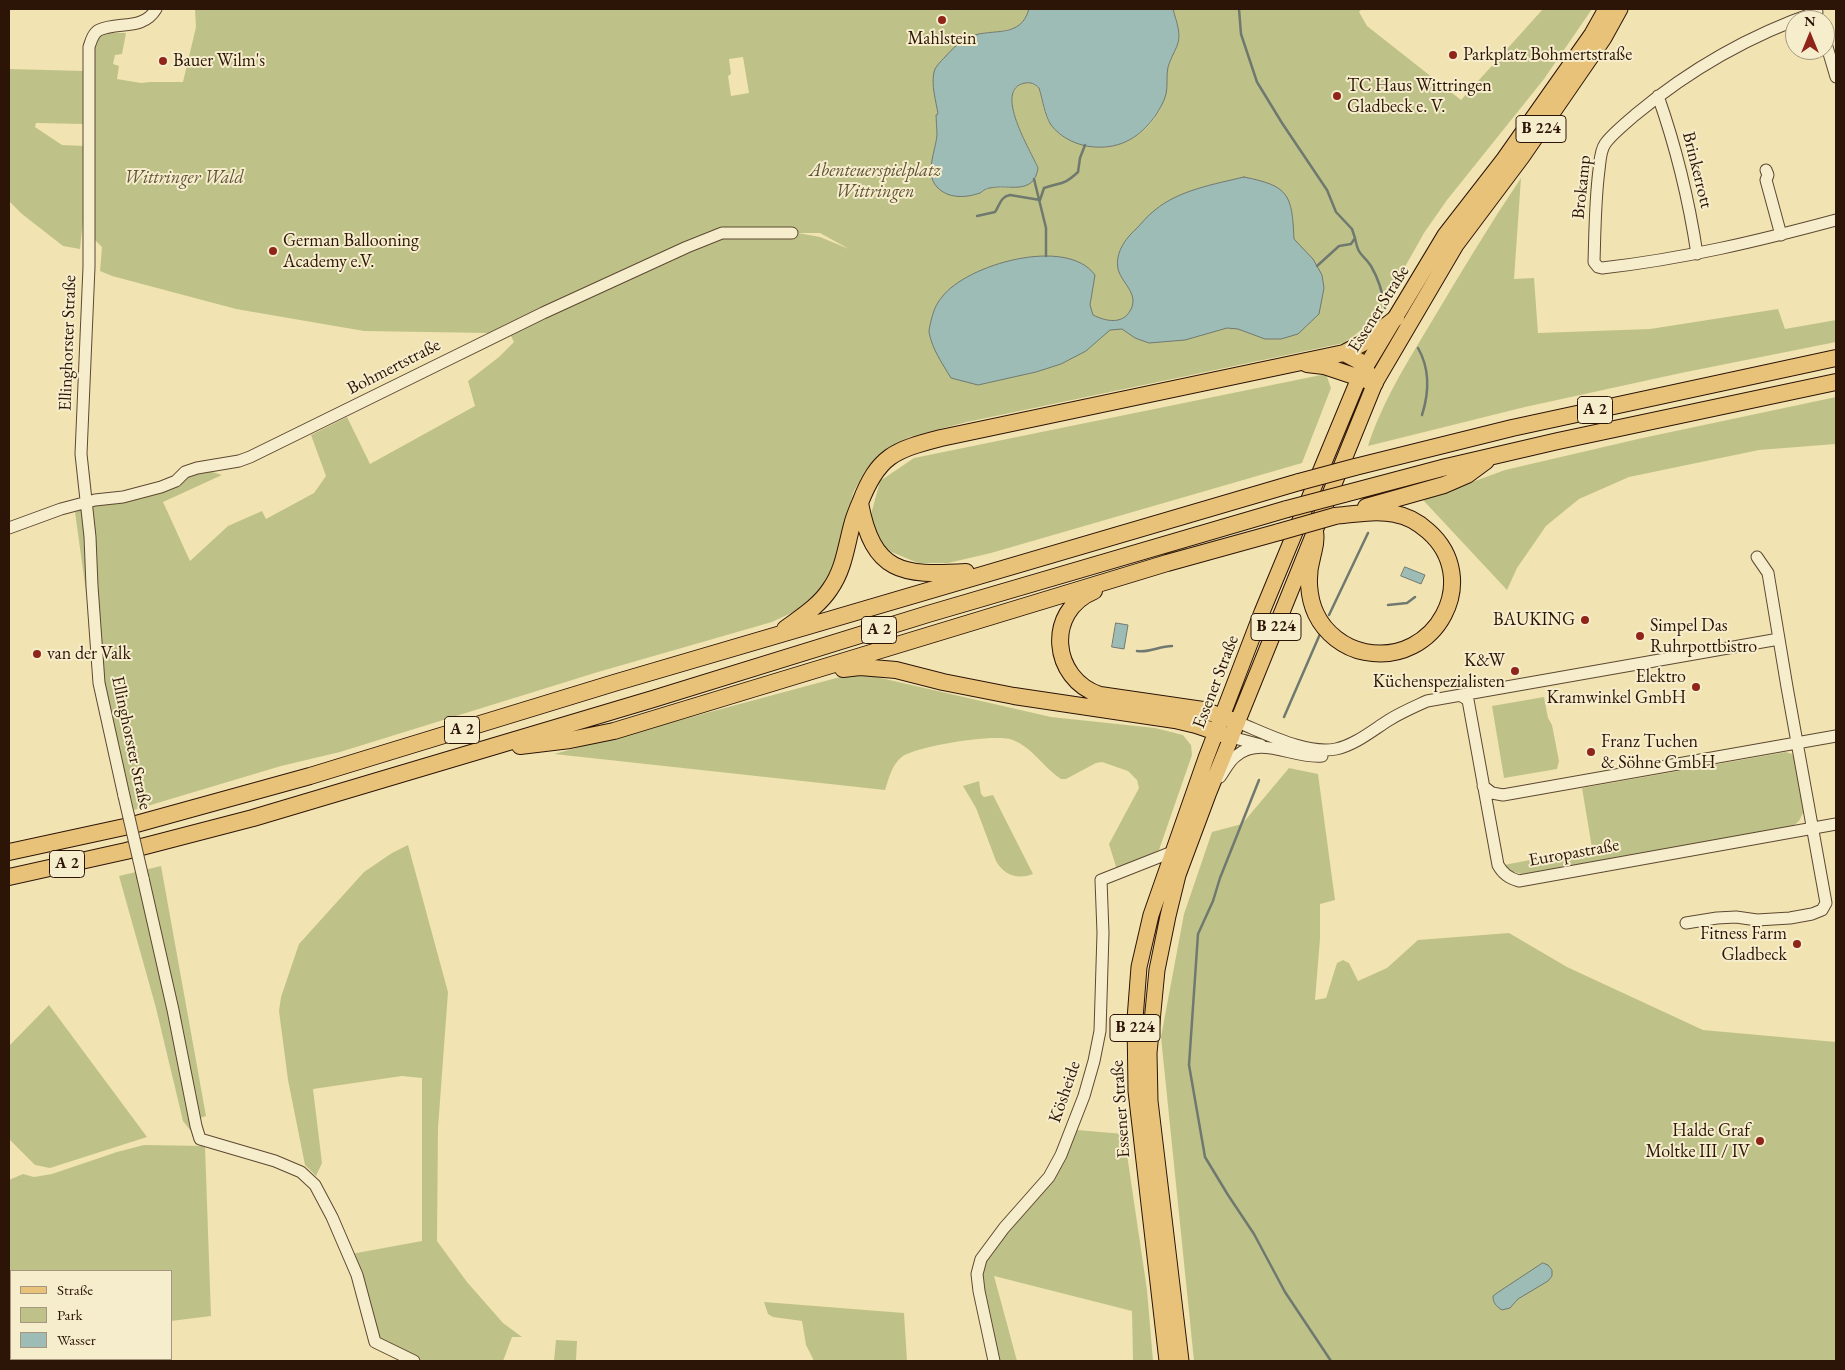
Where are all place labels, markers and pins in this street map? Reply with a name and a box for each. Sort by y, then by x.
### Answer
marker: Mahlstein [936,14,948,26]
place label: Mahlstein [907,28,977,50]
place label: Parkplatz Bohmertstraße [1463,44,1632,66]
marker: Parkplatz Bohmertstraße [1447,49,1459,61]
place label: Bauer Wilm's [173,50,265,72]
marker: Bauer Wilm's [157,55,169,67]
place label: TC Haus Wittringen Gladbeck e. V. [1347,75,1492,118]
marker: TC Haus Wittringen Gladbeck e. V. [1331,90,1343,102]
place label: German Ballooning Academy e.V. [283,230,419,272]
marker: German Ballooning Academy e.V. [267,245,279,257]
place label: BAUKING [1493,609,1575,631]
marker: BAUKING [1579,614,1591,626]
place label: Simpel Das Ruhrpottbistro [1650,615,1757,658]
marker: Simpel Das Ruhrpottbistro [1634,630,1646,642]
place label: van der Valk [47,643,131,665]
marker: van der Valk [31,648,43,660]
place label: K&W Küchenspezialisten [1373,650,1505,692]
marker: K&W Küchenspezialisten [1509,665,1521,677]
place label: Elektro Kramwinkel GmbH [1546,666,1686,709]
marker: Elektro Kramwinkel GmbH [1690,681,1702,693]
place label: Franz Tuchen & Söhne GmbH [1601,731,1716,774]
marker: Franz Tuchen & Söhne GmbH [1585,746,1597,758]
place label: Fitness Farm Gladbeck [1700,923,1787,966]
marker: Fitness Farm Gladbeck [1791,938,1803,950]
place label: Halde Graf Moltke III / IV [1646,1120,1750,1162]
marker: Halde Graf Moltke III / IV [1754,1135,1766,1147]

